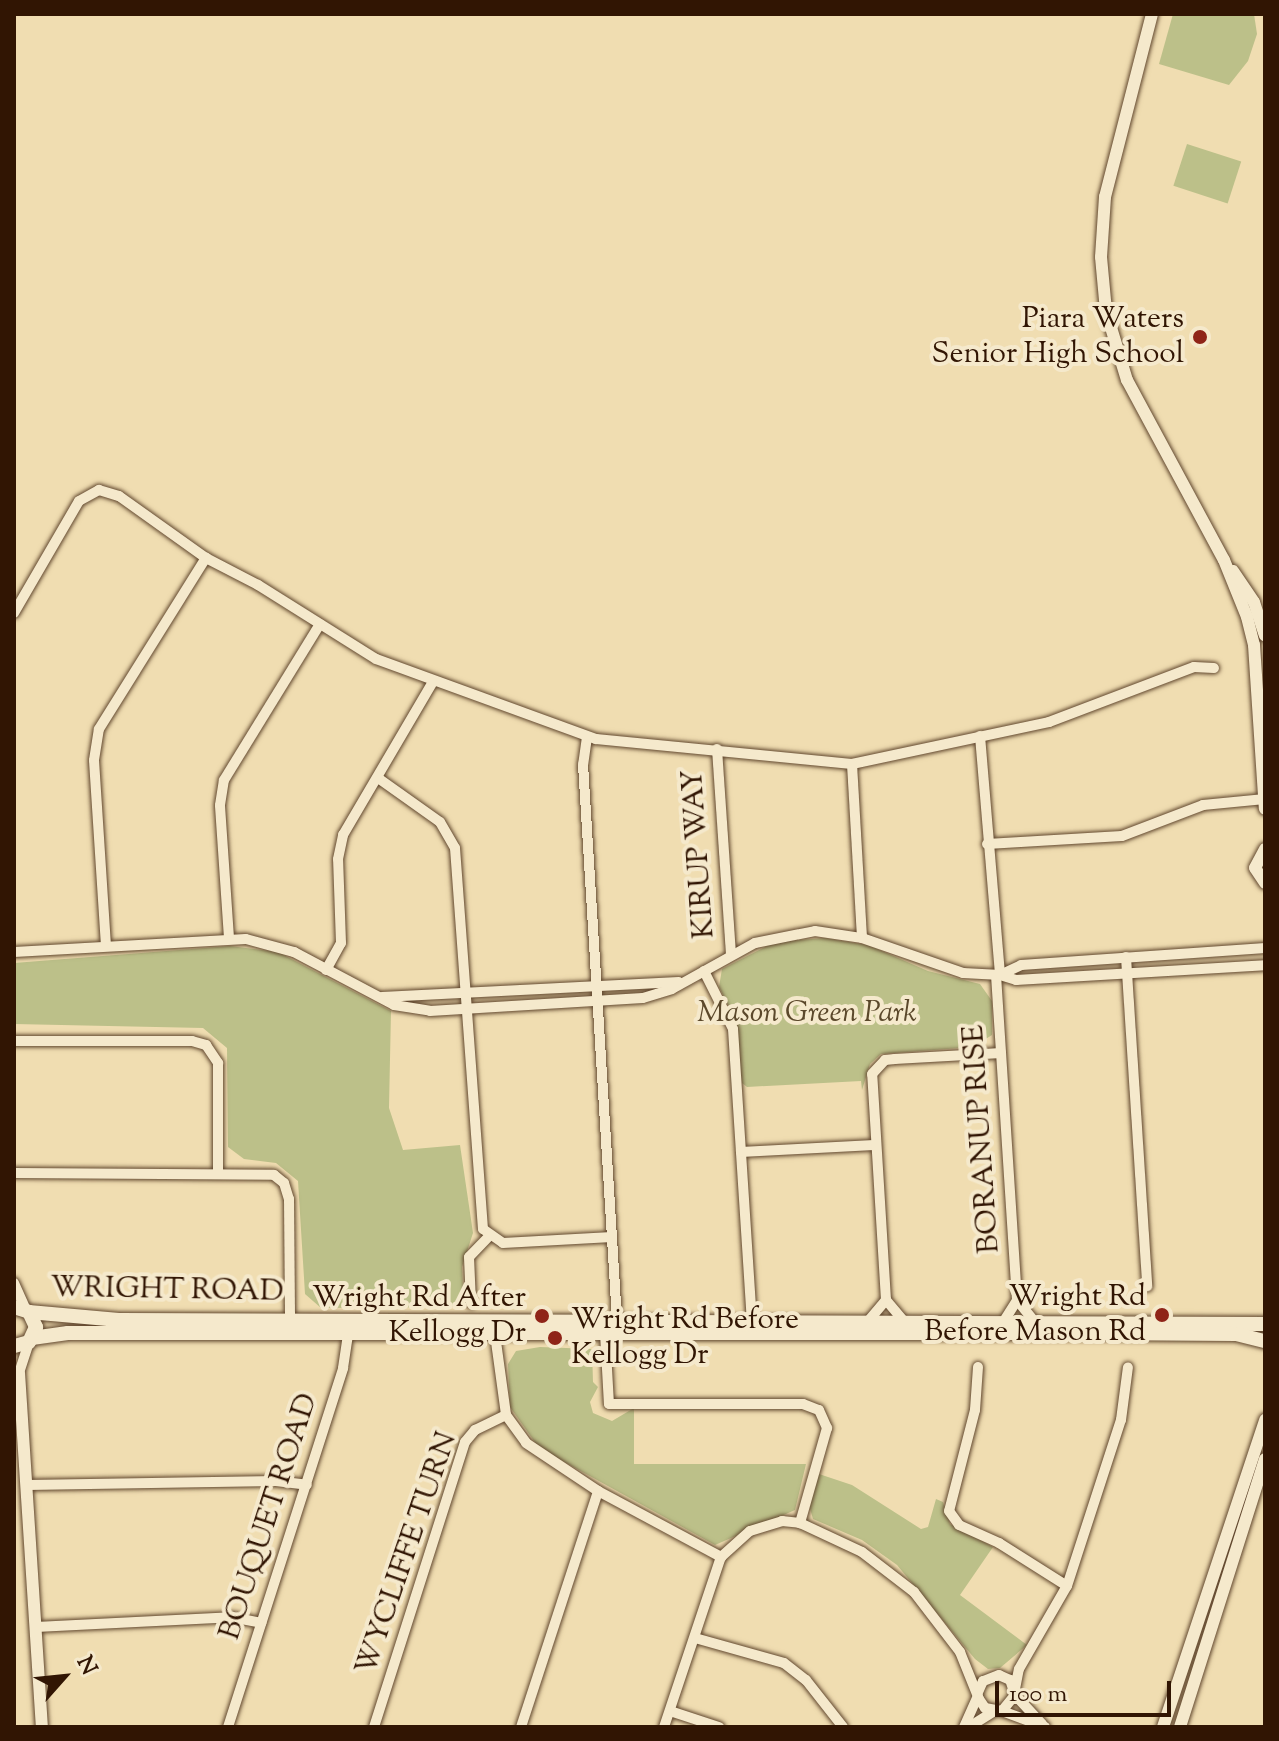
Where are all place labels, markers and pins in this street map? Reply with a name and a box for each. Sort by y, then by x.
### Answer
place label: Piara Waters Senior High School [932,302,1184,372]
marker: Piara Waters Senior High School [1191,328,1209,346]
place label: Wright Rd Before Mason Rd [924,1280,1146,1350]
place label: Wright Rd After Kellogg Dr [312,1281,526,1352]
place label: Wright Rd Before Kellogg Dr [571,1303,799,1374]
marker: Wright Rd Before Mason Rd [1153,1306,1171,1324]
marker: Wright Rd After Kellogg Dr [533,1307,551,1325]
marker: Wright Rd Before Kellogg Dr [546,1329,564,1347]

